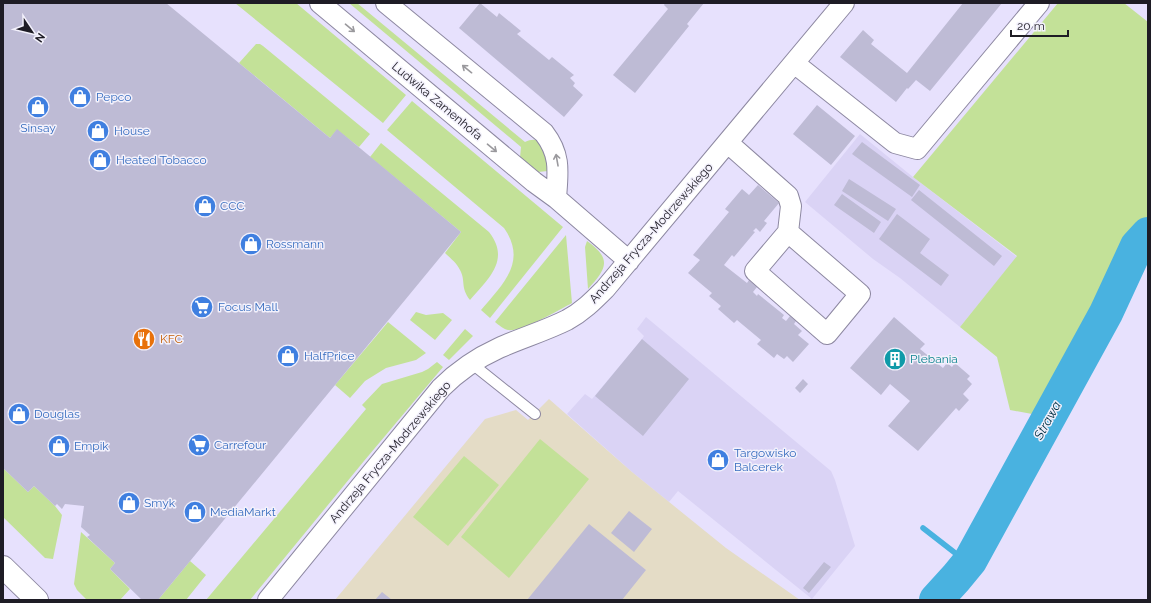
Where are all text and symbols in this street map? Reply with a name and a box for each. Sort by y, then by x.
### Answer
north arrow [12,12,52,52]
scale bar [1011,12,1068,38]
text: 20 m [1017,19,1045,33]
one-way arrow [345,24,355,33]
text: N [32,30,48,45]
street label: Ludwika Zamenhofa [389,59,485,143]
one-way arrow [462,65,473,74]
shop icon: Pepco [67,84,93,110]
place label: Pepco [96,90,131,104]
shop icon: Sinsay [25,94,51,120]
shop icon: House [85,118,111,144]
place label: Sinsay [20,121,56,135]
place label: House [114,124,150,138]
one-way arrow [487,143,498,152]
shop icon: Heated Tobacco [87,147,113,173]
place label: Heated Tobacco [116,153,207,167]
one-way arrow [553,153,561,166]
street label: Andrzeja Frycza-Modrzewskiego [586,160,716,306]
shop icon: CCC [192,193,218,219]
place label: CCC [220,199,245,213]
shop icon: Rossmann [238,231,264,257]
place label: Rossmann [266,237,324,251]
supermarket icon: Focus Mall [189,294,215,320]
place label: Focus Mall [218,300,279,314]
restaurant icon: KFC [131,326,157,352]
place label: KFC [160,332,183,346]
shop icon: HalfPrice [275,343,301,369]
building icon: Plebania [882,346,908,372]
place label: HalfPrice [304,349,354,363]
place label: Plebania [910,352,958,366]
street label: Andrzeja Frycza-Modrzewskiego [326,378,454,526]
water label: Strawa [1030,398,1064,443]
shop icon: Douglas [6,401,32,427]
place label: Douglas [34,407,80,421]
supermarket icon: Carrefour [186,432,212,458]
shop icon: Empik [46,433,72,459]
place label: Carrefour [214,438,267,452]
place label: Empik [74,439,109,453]
place label: Targowisko Balcerek [734,446,796,474]
shop icon: Targowisko Balcerek [705,447,731,473]
shop icon: Smyk [116,490,142,516]
place label: Smyk [144,496,176,510]
shop icon: MediaMarkt [182,499,208,525]
place label: MediaMarkt [210,505,276,519]

